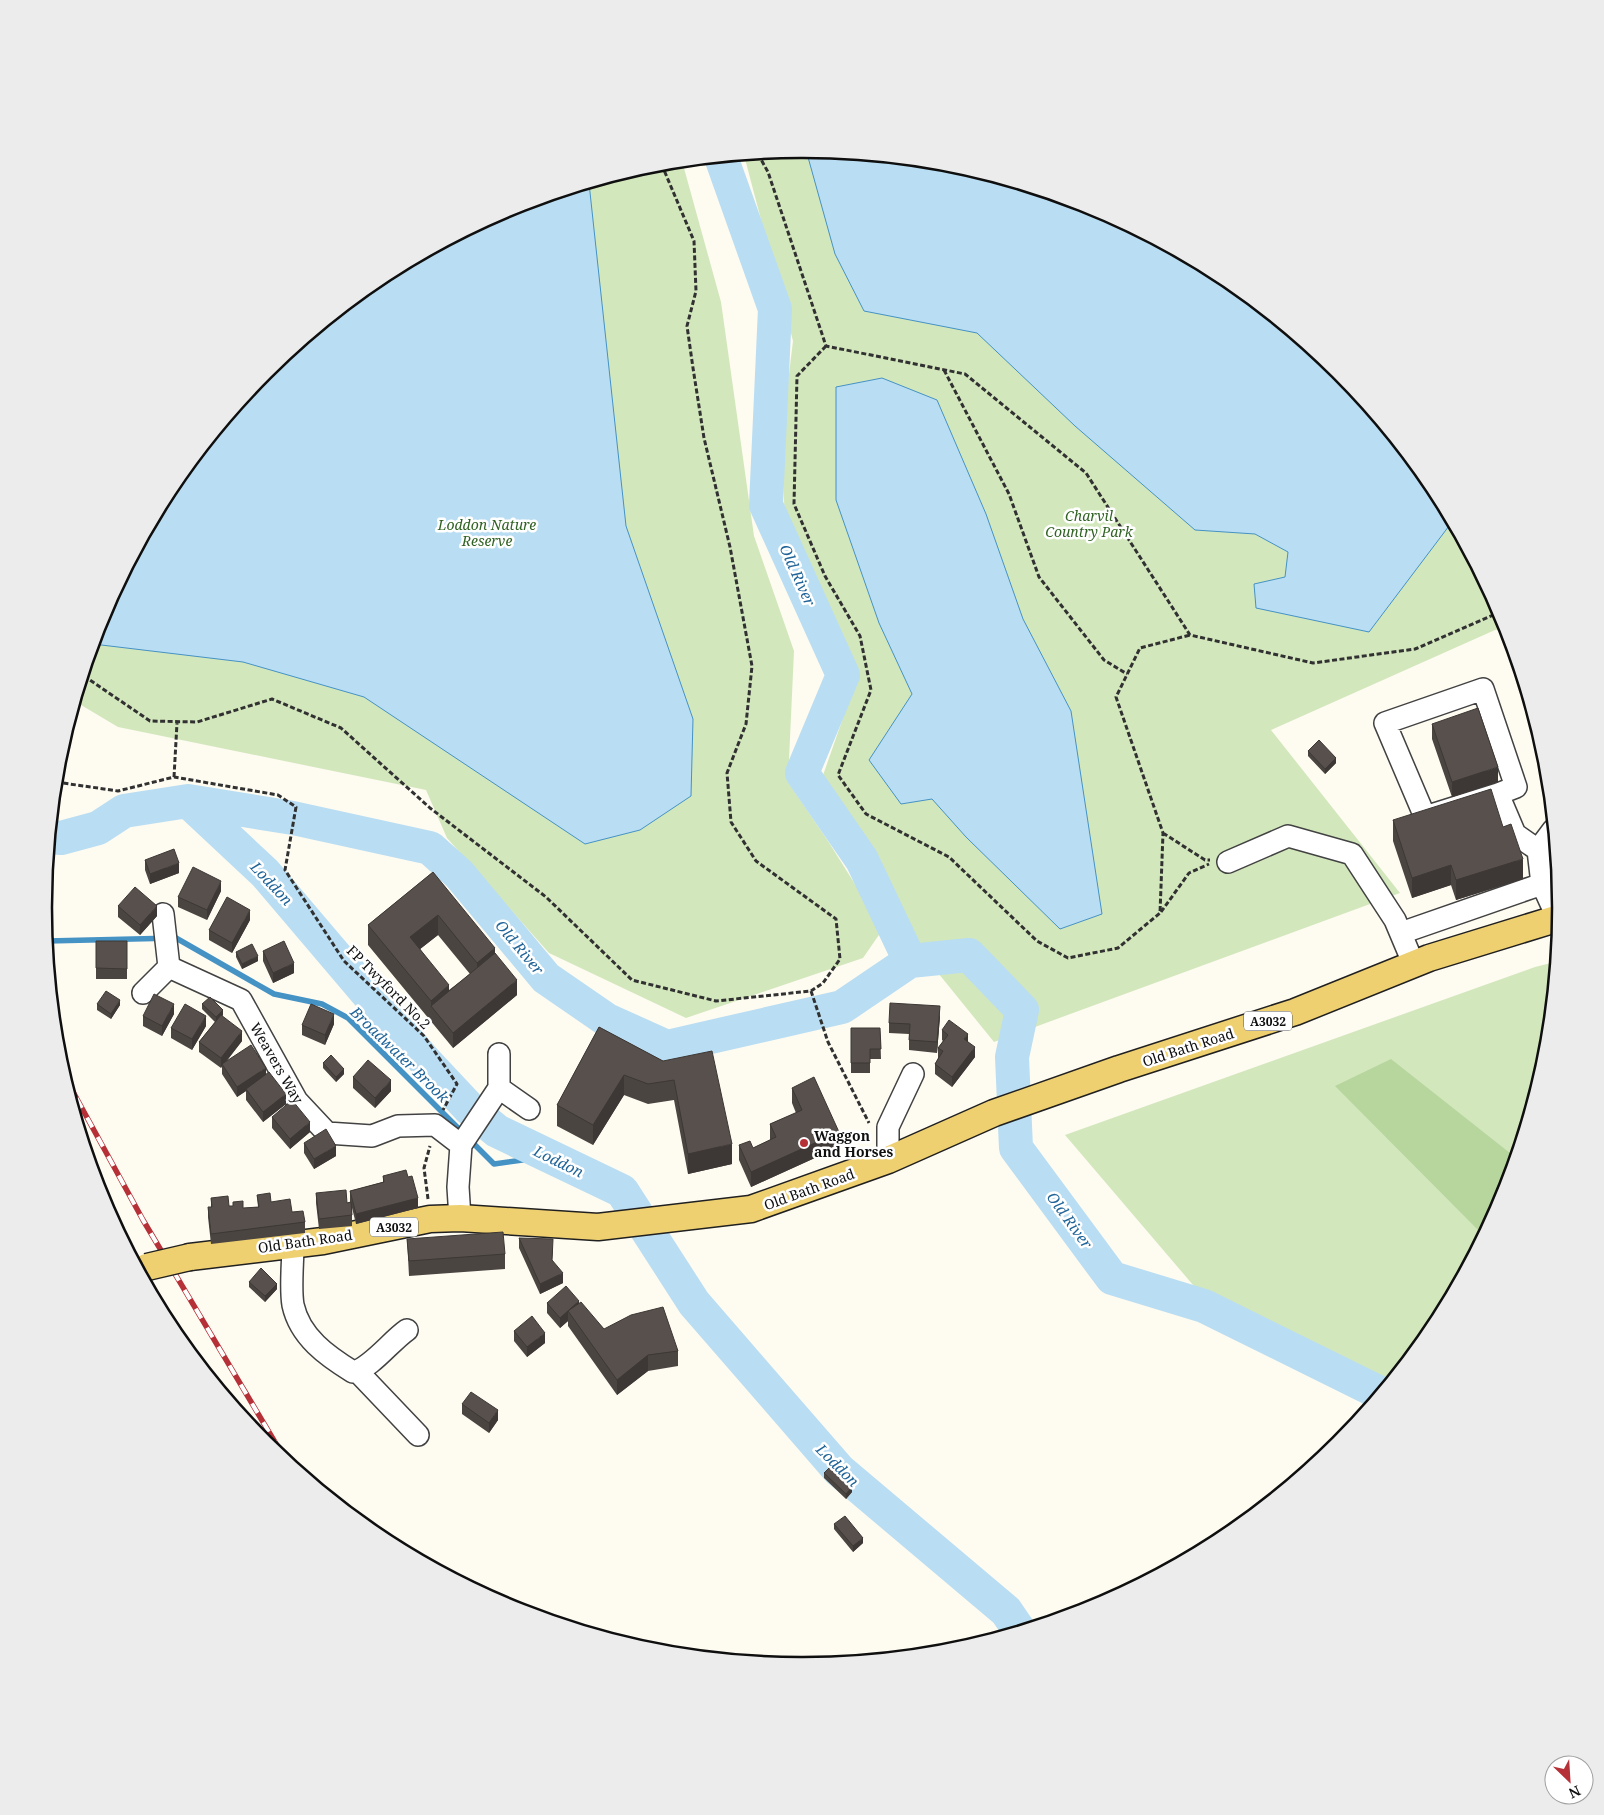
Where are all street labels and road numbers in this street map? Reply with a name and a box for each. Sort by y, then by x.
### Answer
street label: FP Twyford No.2 [343,941,435,1033]
road number: A3032 [1244,1011,1292,1030]
street label: Weavers Way [246,1019,308,1107]
street label: Old Bath Road [1140,1023,1237,1071]
street label: Old Bath Road [761,1164,857,1214]
road number: A3032 [370,1218,418,1236]
street label: Old Bath Road [257,1225,354,1257]

